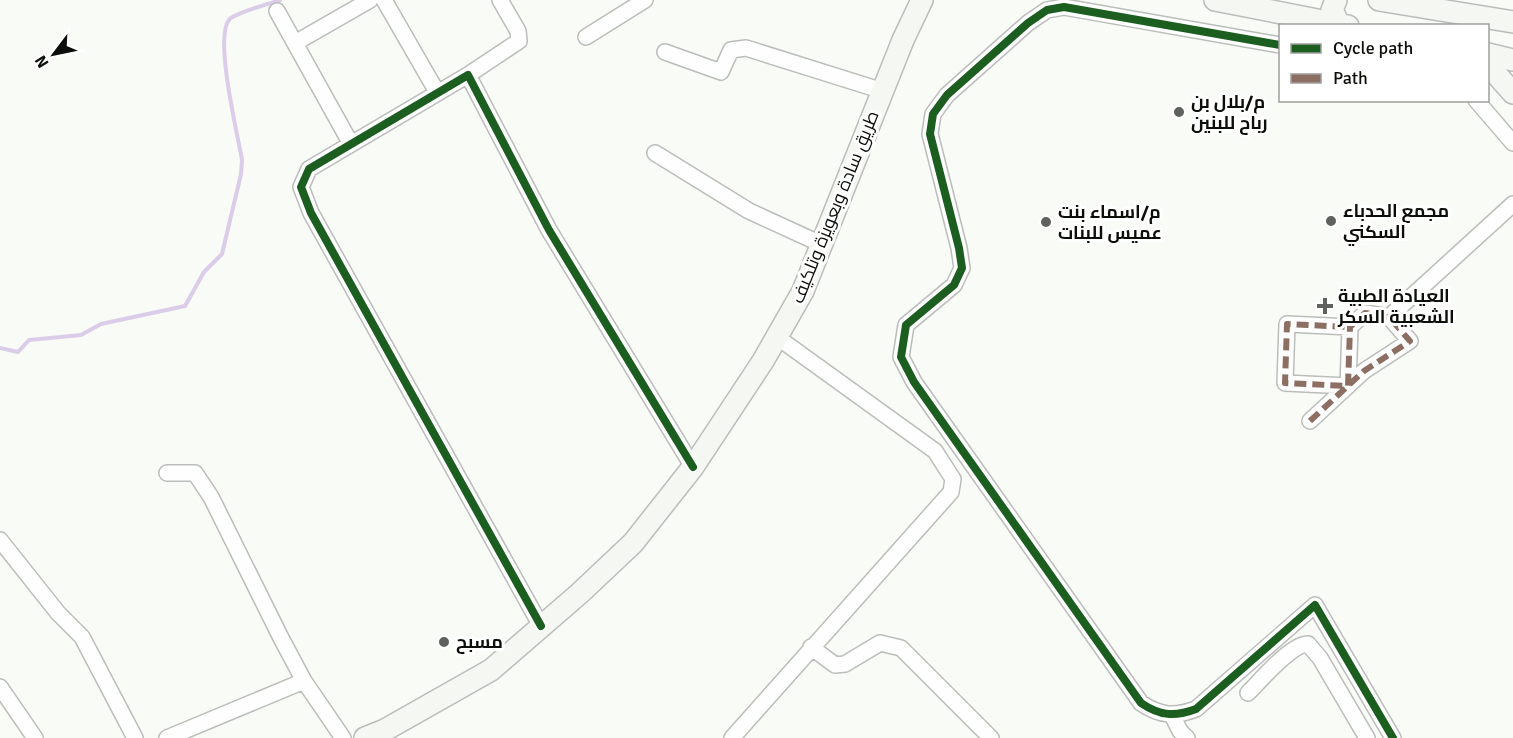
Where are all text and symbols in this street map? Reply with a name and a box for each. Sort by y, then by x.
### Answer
north arrow [24,24,84,84]
legend [1279,24,1489,102]
text: Cycle path [1333,37,1413,59]
text: N [31,51,54,71]
text: Path [1333,67,1368,89]
place label: م/بلال بن رباح للبنين [1191,91,1268,135]
marker: م/بلال بن رباح للبنين [1172,105,1186,119]
street label: طريق سادة وبعويزة وتلكيف [786,107,885,307]
place label: مجمع الحدباء السكني [1343,200,1449,247]
place label: م/اسماء بنت عميس للبنات [1058,201,1162,244]
marker: مجمع الحدباء السكني [1324,214,1338,228]
marker: م/اسماء بنت عميس للبنات [1039,215,1053,229]
place label: العيادة الطبية الشعبية السكر [1337,285,1455,328]
marker: العيادة الطبية الشعبية السكر [1316,297,1334,315]
place label: مسبح [456,631,503,654]
marker: مسبح [437,635,451,649]

